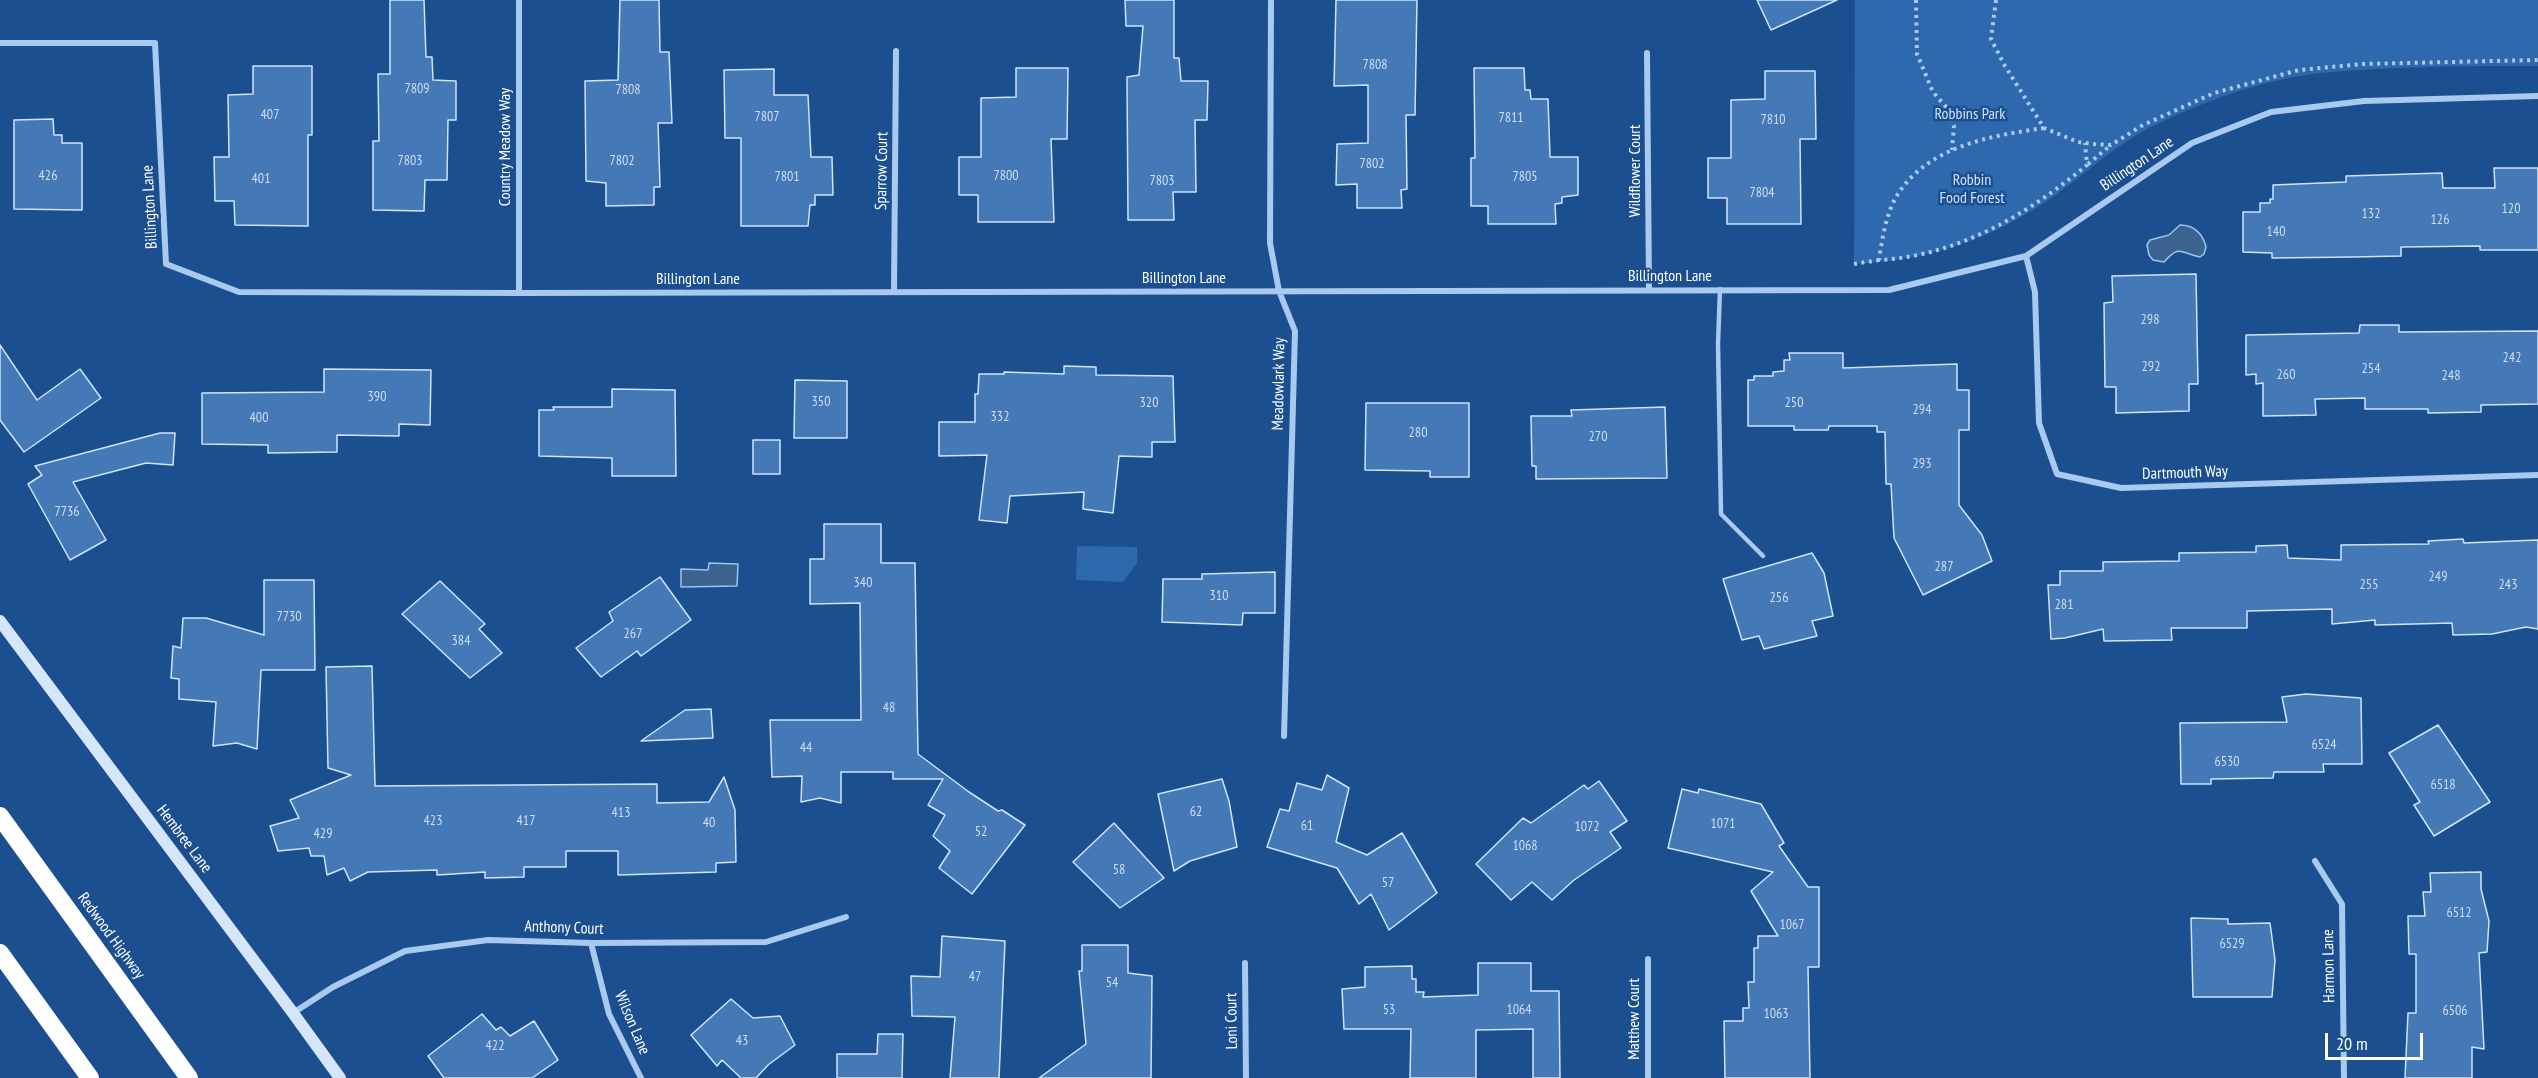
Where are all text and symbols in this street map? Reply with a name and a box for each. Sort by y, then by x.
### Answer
house number: 7808 [1362,57,1388,73]
house number: 7809 [404,81,430,97]
house number: 7808 [615,82,641,98]
street label: Country Meadow Way [495,88,515,206]
park label: Robbins Park [1935,104,2005,124]
house number: 407 [261,107,279,123]
house number: 7807 [754,109,780,125]
house number: 7811 [1498,110,1524,126]
house number: 7810 [1760,112,1786,128]
street label: Wildflower Court [1625,125,1645,217]
street label: Sparrow Court [872,132,892,210]
street label: Billington Lane [2097,133,2177,195]
house number: 7803 [397,153,423,169]
house number: 7802 [609,153,635,169]
house number: 7802 [1359,156,1385,172]
street label: Billington Lane [138,165,162,249]
house number: 426 [39,168,57,184]
house number: 7800 [993,168,1019,184]
house number: 7801 [774,169,800,185]
house number: 7805 [1512,169,1538,185]
park label: Robbin Food Forest [1939,170,2005,208]
house number: 401 [252,171,270,187]
house number: 7803 [1149,173,1175,189]
house number: 7804 [1749,185,1775,201]
house number: 120 [2502,201,2520,217]
house number: 132 [2362,206,2380,222]
house number: 126 [2431,212,2449,228]
house number: 140 [2267,224,2285,240]
street label: Billington Lane [1628,266,1712,286]
street label: Billington Lane [1142,268,1226,288]
street label: Billington Lane [656,269,740,289]
house number: 298 [2141,312,2159,328]
street label: Meadowlark Way [1269,337,1289,431]
house number: 242 [2503,350,2521,366]
house number: 292 [2142,359,2160,375]
house number: 254 [2362,361,2380,377]
house number: 260 [2277,367,2295,383]
house number: 248 [2442,368,2460,384]
house number: 390 [368,389,386,405]
house number: 350 [812,394,830,410]
house number: 320 [1140,395,1158,411]
house number: 250 [1785,395,1803,411]
house number: 294 [1913,402,1931,418]
house number: 332 [991,409,1009,425]
house number: 400 [250,410,268,426]
house number: 280 [1409,425,1427,441]
house number: 270 [1589,429,1607,445]
house number: 293 [1913,456,1931,472]
street label: Dartmouth Way [2142,462,2228,484]
house number: 7736 [54,504,80,520]
house number: 287 [1935,559,1953,575]
house number: 249 [2429,569,2447,585]
house number: 340 [854,575,872,591]
house number: 255 [2360,577,2378,593]
house number: 243 [2499,577,2517,593]
house number: 310 [1210,588,1228,604]
house number: 256 [1770,590,1788,606]
house number: 281 [2055,597,2073,613]
house number: 7730 [276,609,302,625]
house number: 267 [624,626,642,642]
house number: 384 [452,633,470,649]
house number: 48 [883,700,895,716]
house number: 6524 [2311,737,2337,753]
house number: 44 [800,740,812,756]
house number: 6530 [2214,754,2240,770]
house number: 6518 [2430,777,2456,793]
street label: Hembree Lane [152,801,216,877]
house number: 62 [1190,804,1202,820]
house number: 413 [612,805,630,821]
house number: 423 [424,813,442,829]
house number: 417 [517,813,535,829]
house number: 40 [703,815,715,831]
house number: 1071 [1710,816,1736,832]
house number: 61 [1301,818,1313,834]
house number: 1072 [1574,819,1600,835]
house number: 52 [975,824,987,840]
house number: 429 [314,826,332,842]
house number: 1068 [1512,838,1538,854]
house number: 58 [1113,862,1125,878]
house number: 57 [1382,875,1394,891]
street label: Redwood Highway [73,889,149,983]
house number: 6512 [2446,905,2472,921]
street label: Anthony Court [524,917,604,939]
house number: 1067 [1779,917,1805,933]
street label: Harmon Lane [2319,929,2339,1003]
house number: 6529 [2219,936,2245,952]
house number: 47 [969,969,981,985]
house number: 54 [1106,975,1118,991]
street label: Matthew Court [1624,978,1644,1060]
street label: Wilson Lane [610,988,654,1058]
street label: Loni Court [1222,993,1242,1049]
house number: 53 [1383,1002,1395,1018]
house number: 1064 [1506,1002,1532,1018]
house number: 6506 [2442,1003,2468,1019]
house number: 1063 [1763,1006,1789,1022]
scale bar [2328,1021,2426,1059]
text: 20 m [2336,1032,2368,1055]
house number: 43 [736,1033,748,1049]
house number: 422 [486,1038,504,1054]

